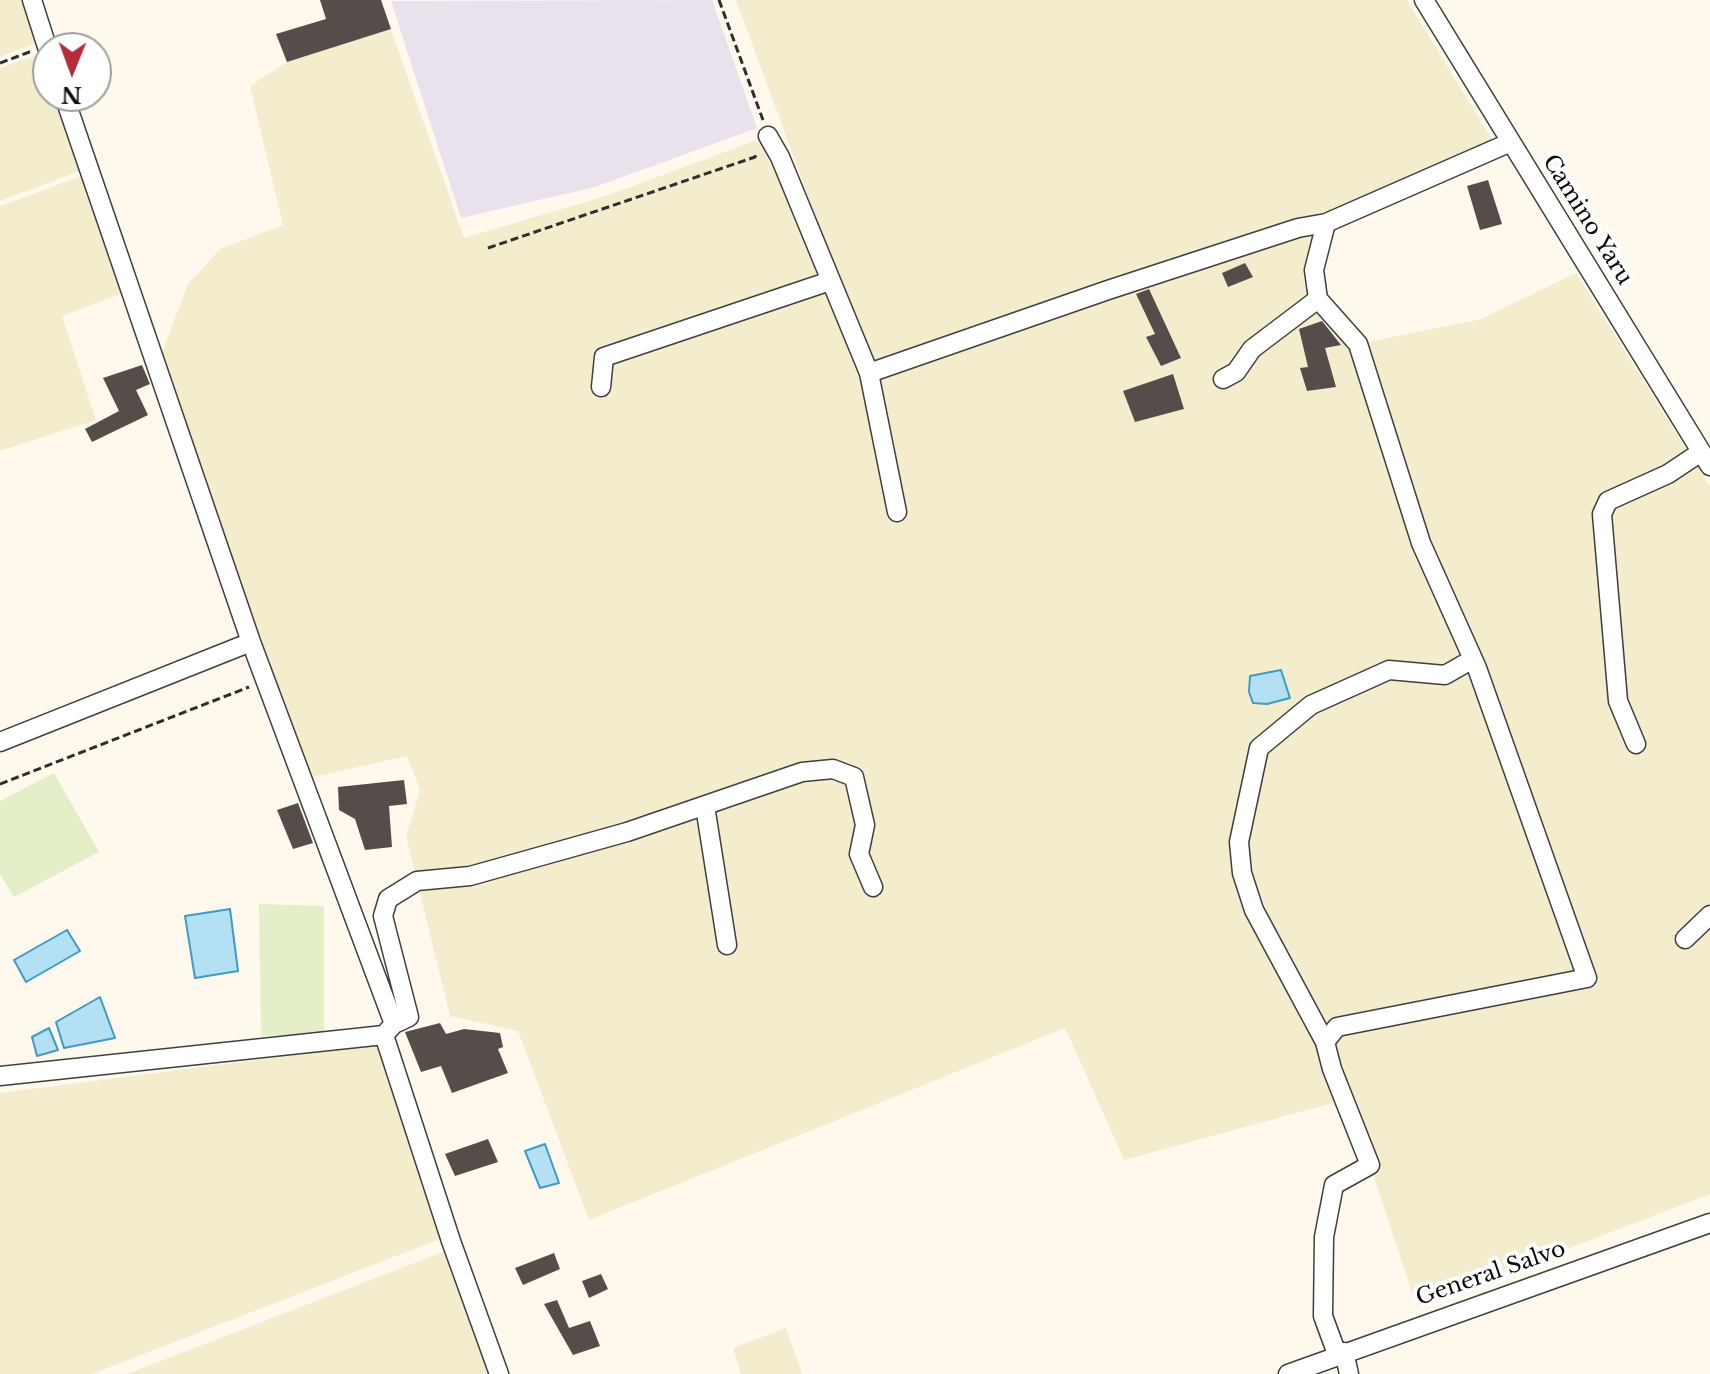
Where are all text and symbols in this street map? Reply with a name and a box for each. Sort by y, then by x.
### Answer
north arrow [32,32,112,112]
text: N [61,81,82,108]
street label: Camino Yaru [1537,150,1637,290]
street label: General Salvo [1413,1236,1569,1312]

